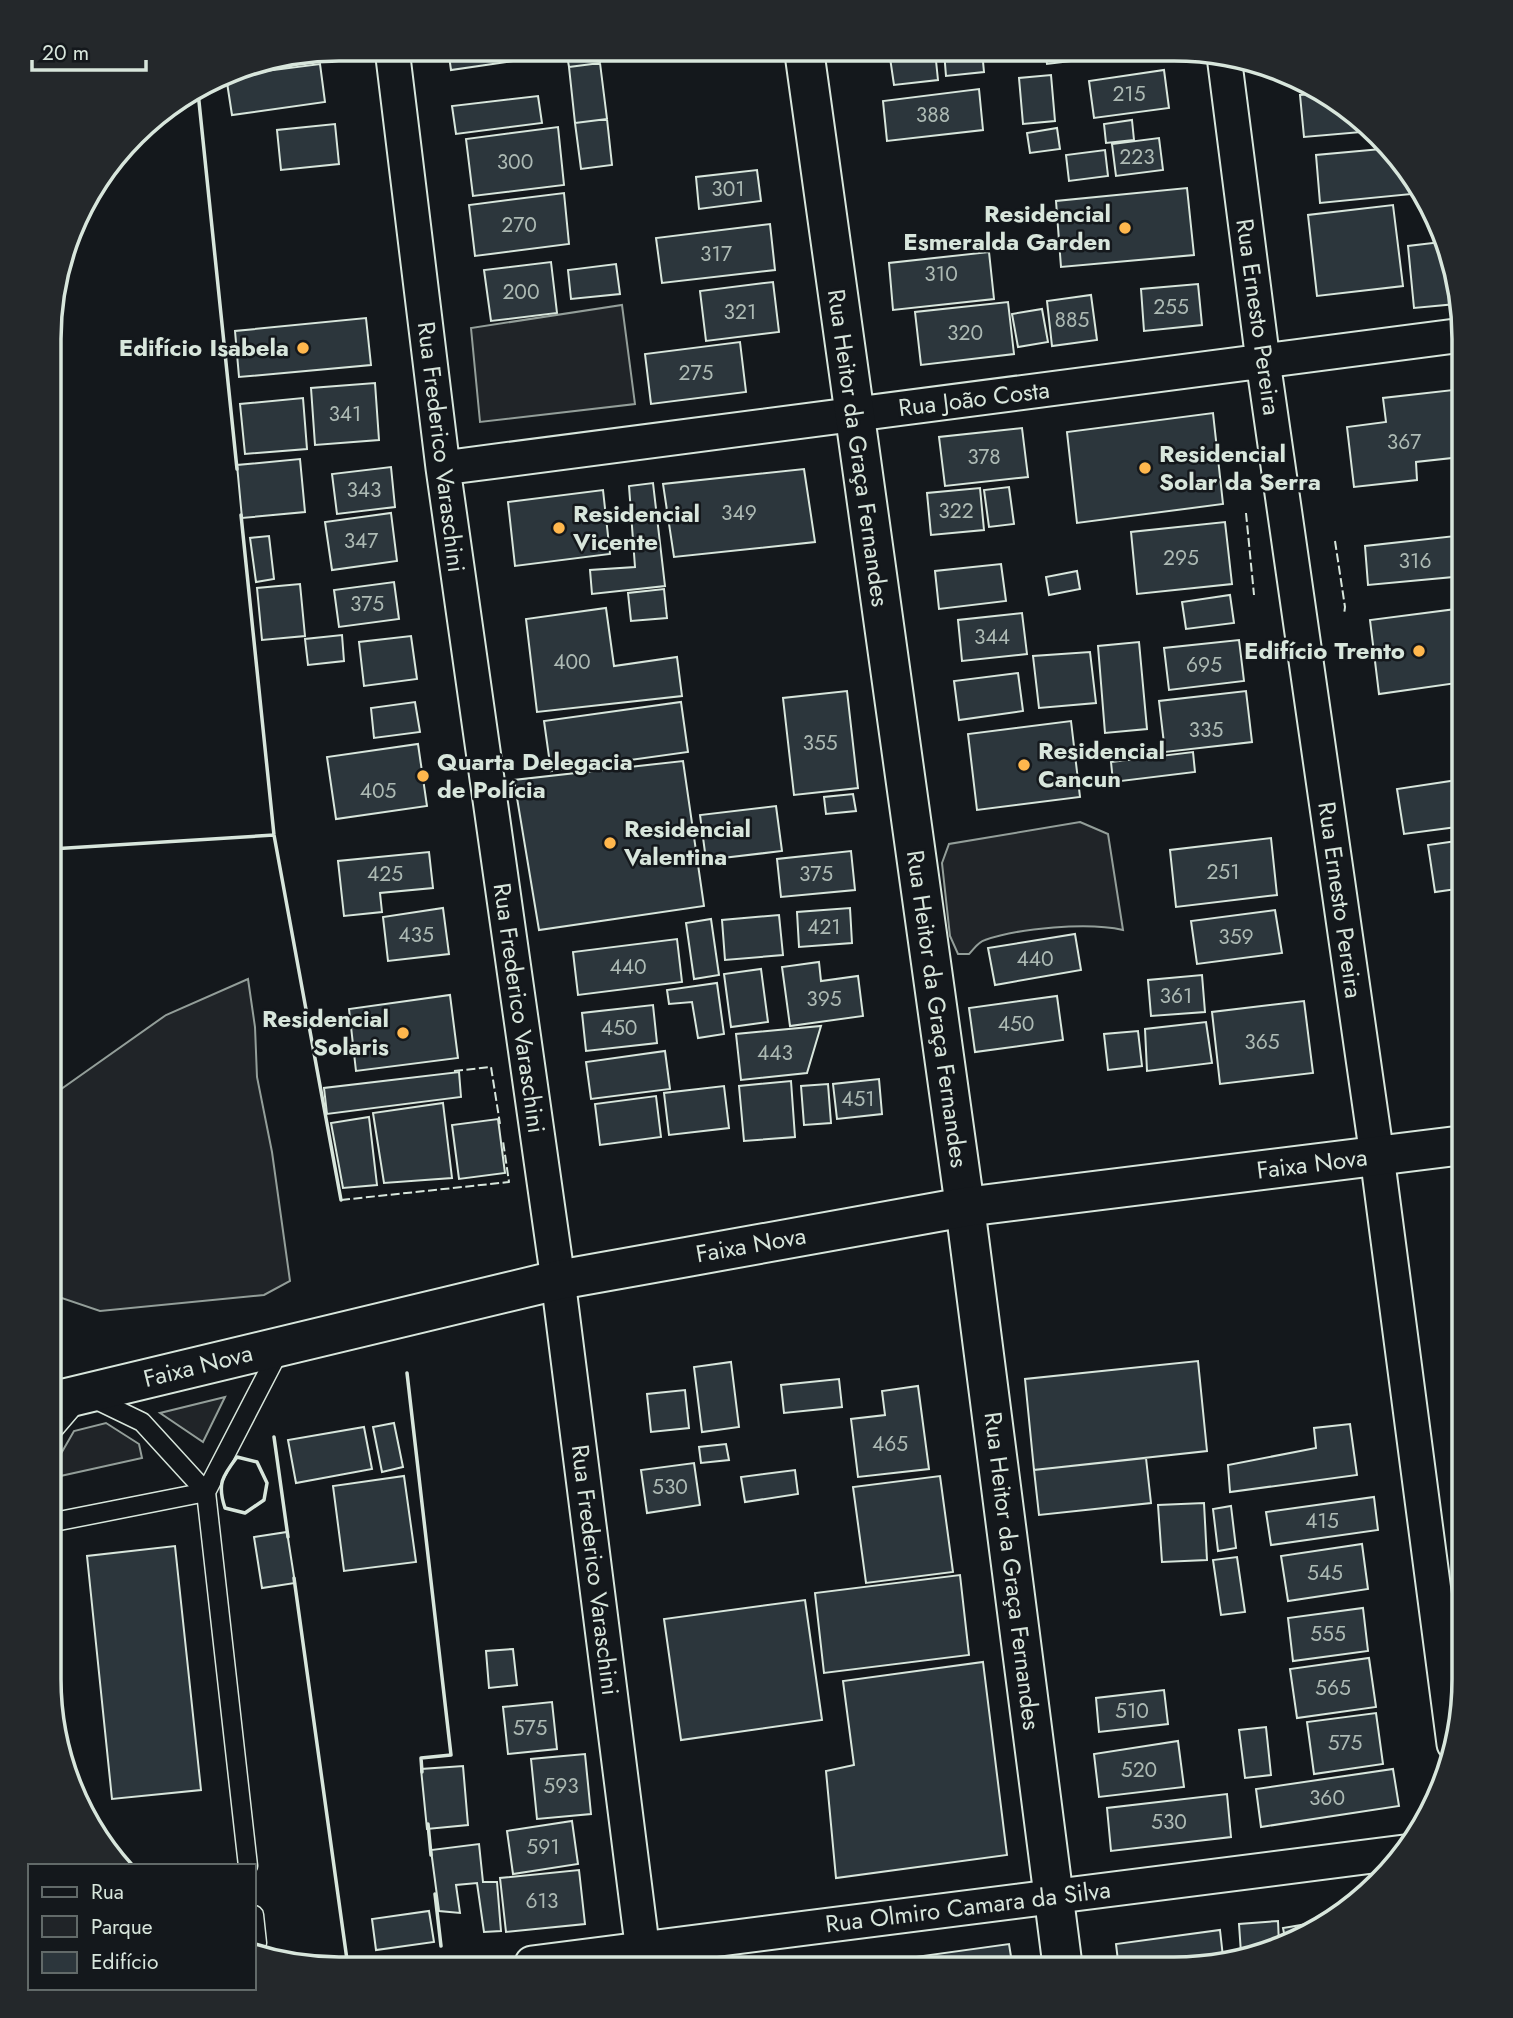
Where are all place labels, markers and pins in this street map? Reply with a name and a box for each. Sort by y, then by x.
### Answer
place label: Residencial Esmeralda Garden [903,196,1111,259]
marker: Residencial Esmeralda Garden [1117,220,1133,236]
place label: Edifício Isabela [119,330,289,365]
marker: Edifício Isabela [295,340,311,356]
place label: Residencial Solar da Serra [1159,436,1321,499]
marker: Residencial Solar da Serra [1137,460,1153,476]
place label: Residencial Vicente [572,496,700,559]
marker: Residencial Vicente [551,520,567,536]
place label: Edifício Trento [1244,633,1405,668]
marker: Edifício Trento [1411,643,1427,659]
place label: Residencial Cancun [1038,733,1165,796]
place label: Quarta Delegacia de Polícia [437,744,633,807]
marker: Residencial Cancun [1016,757,1032,773]
marker: Quarta Delegacia de Polícia [415,768,431,784]
place label: Residencial Valentina [623,811,751,874]
marker: Residencial Valentina [602,835,618,851]
place label: Residencial Solaris [262,1001,389,1064]
marker: Residencial Solaris [395,1025,411,1041]

